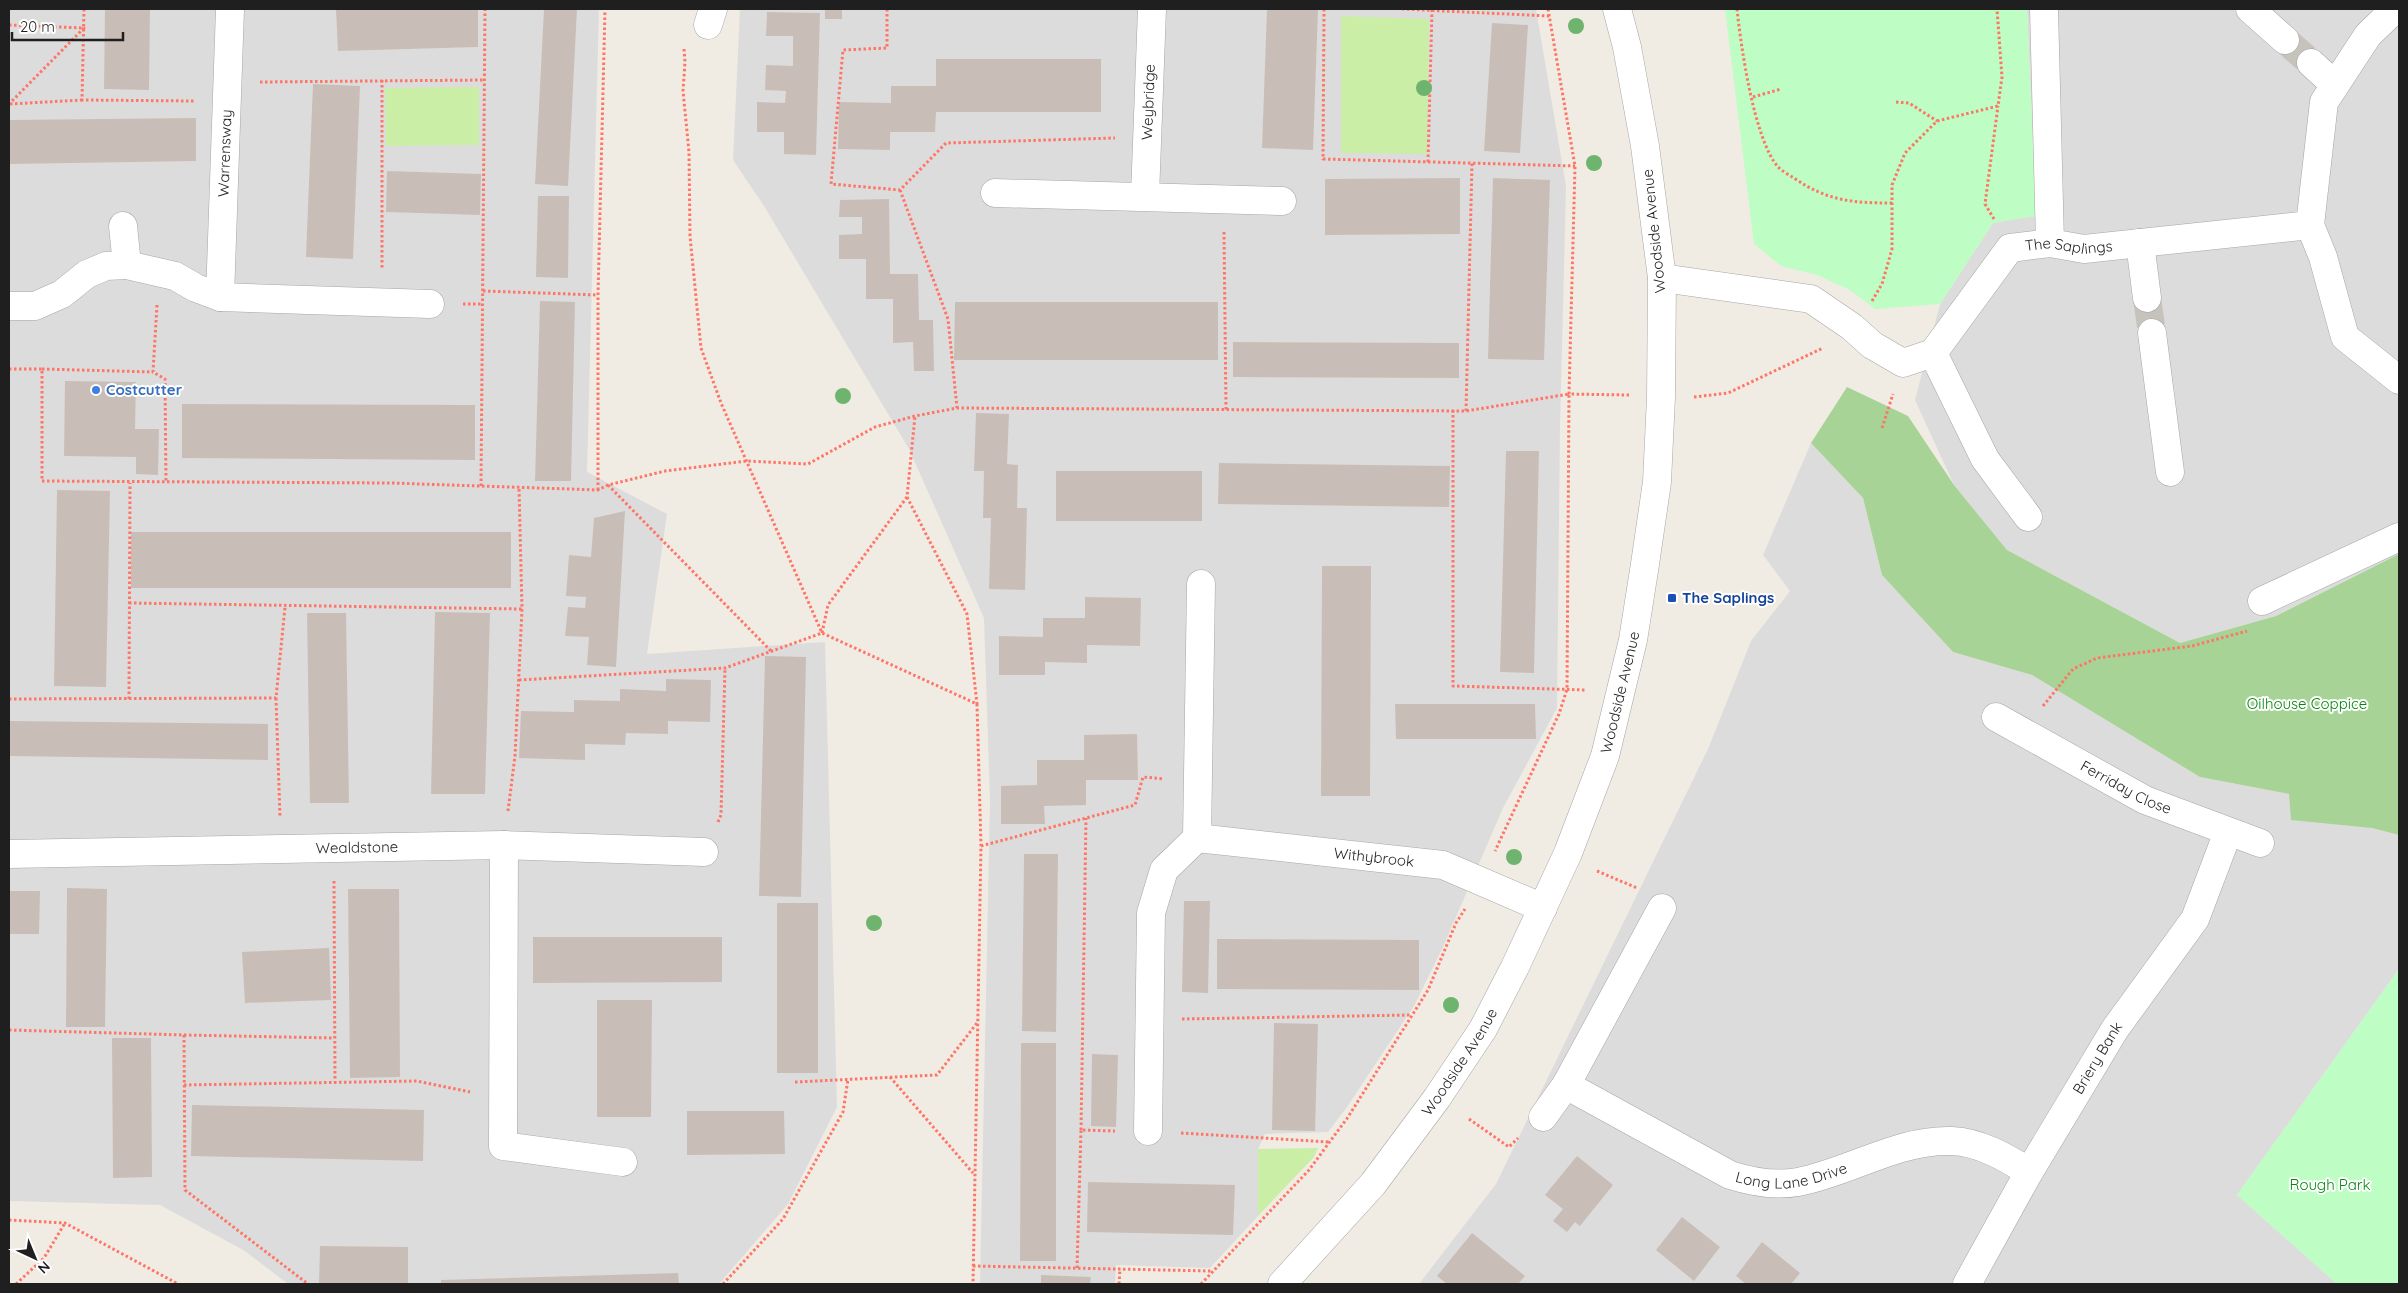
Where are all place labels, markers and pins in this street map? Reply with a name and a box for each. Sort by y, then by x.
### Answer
place label: Costcutter [106,380,183,399]
marker: Costcutter [90,384,102,396]
place label: The Saplings [1682,588,1774,607]
marker: The Saplings [1666,592,1678,604]

